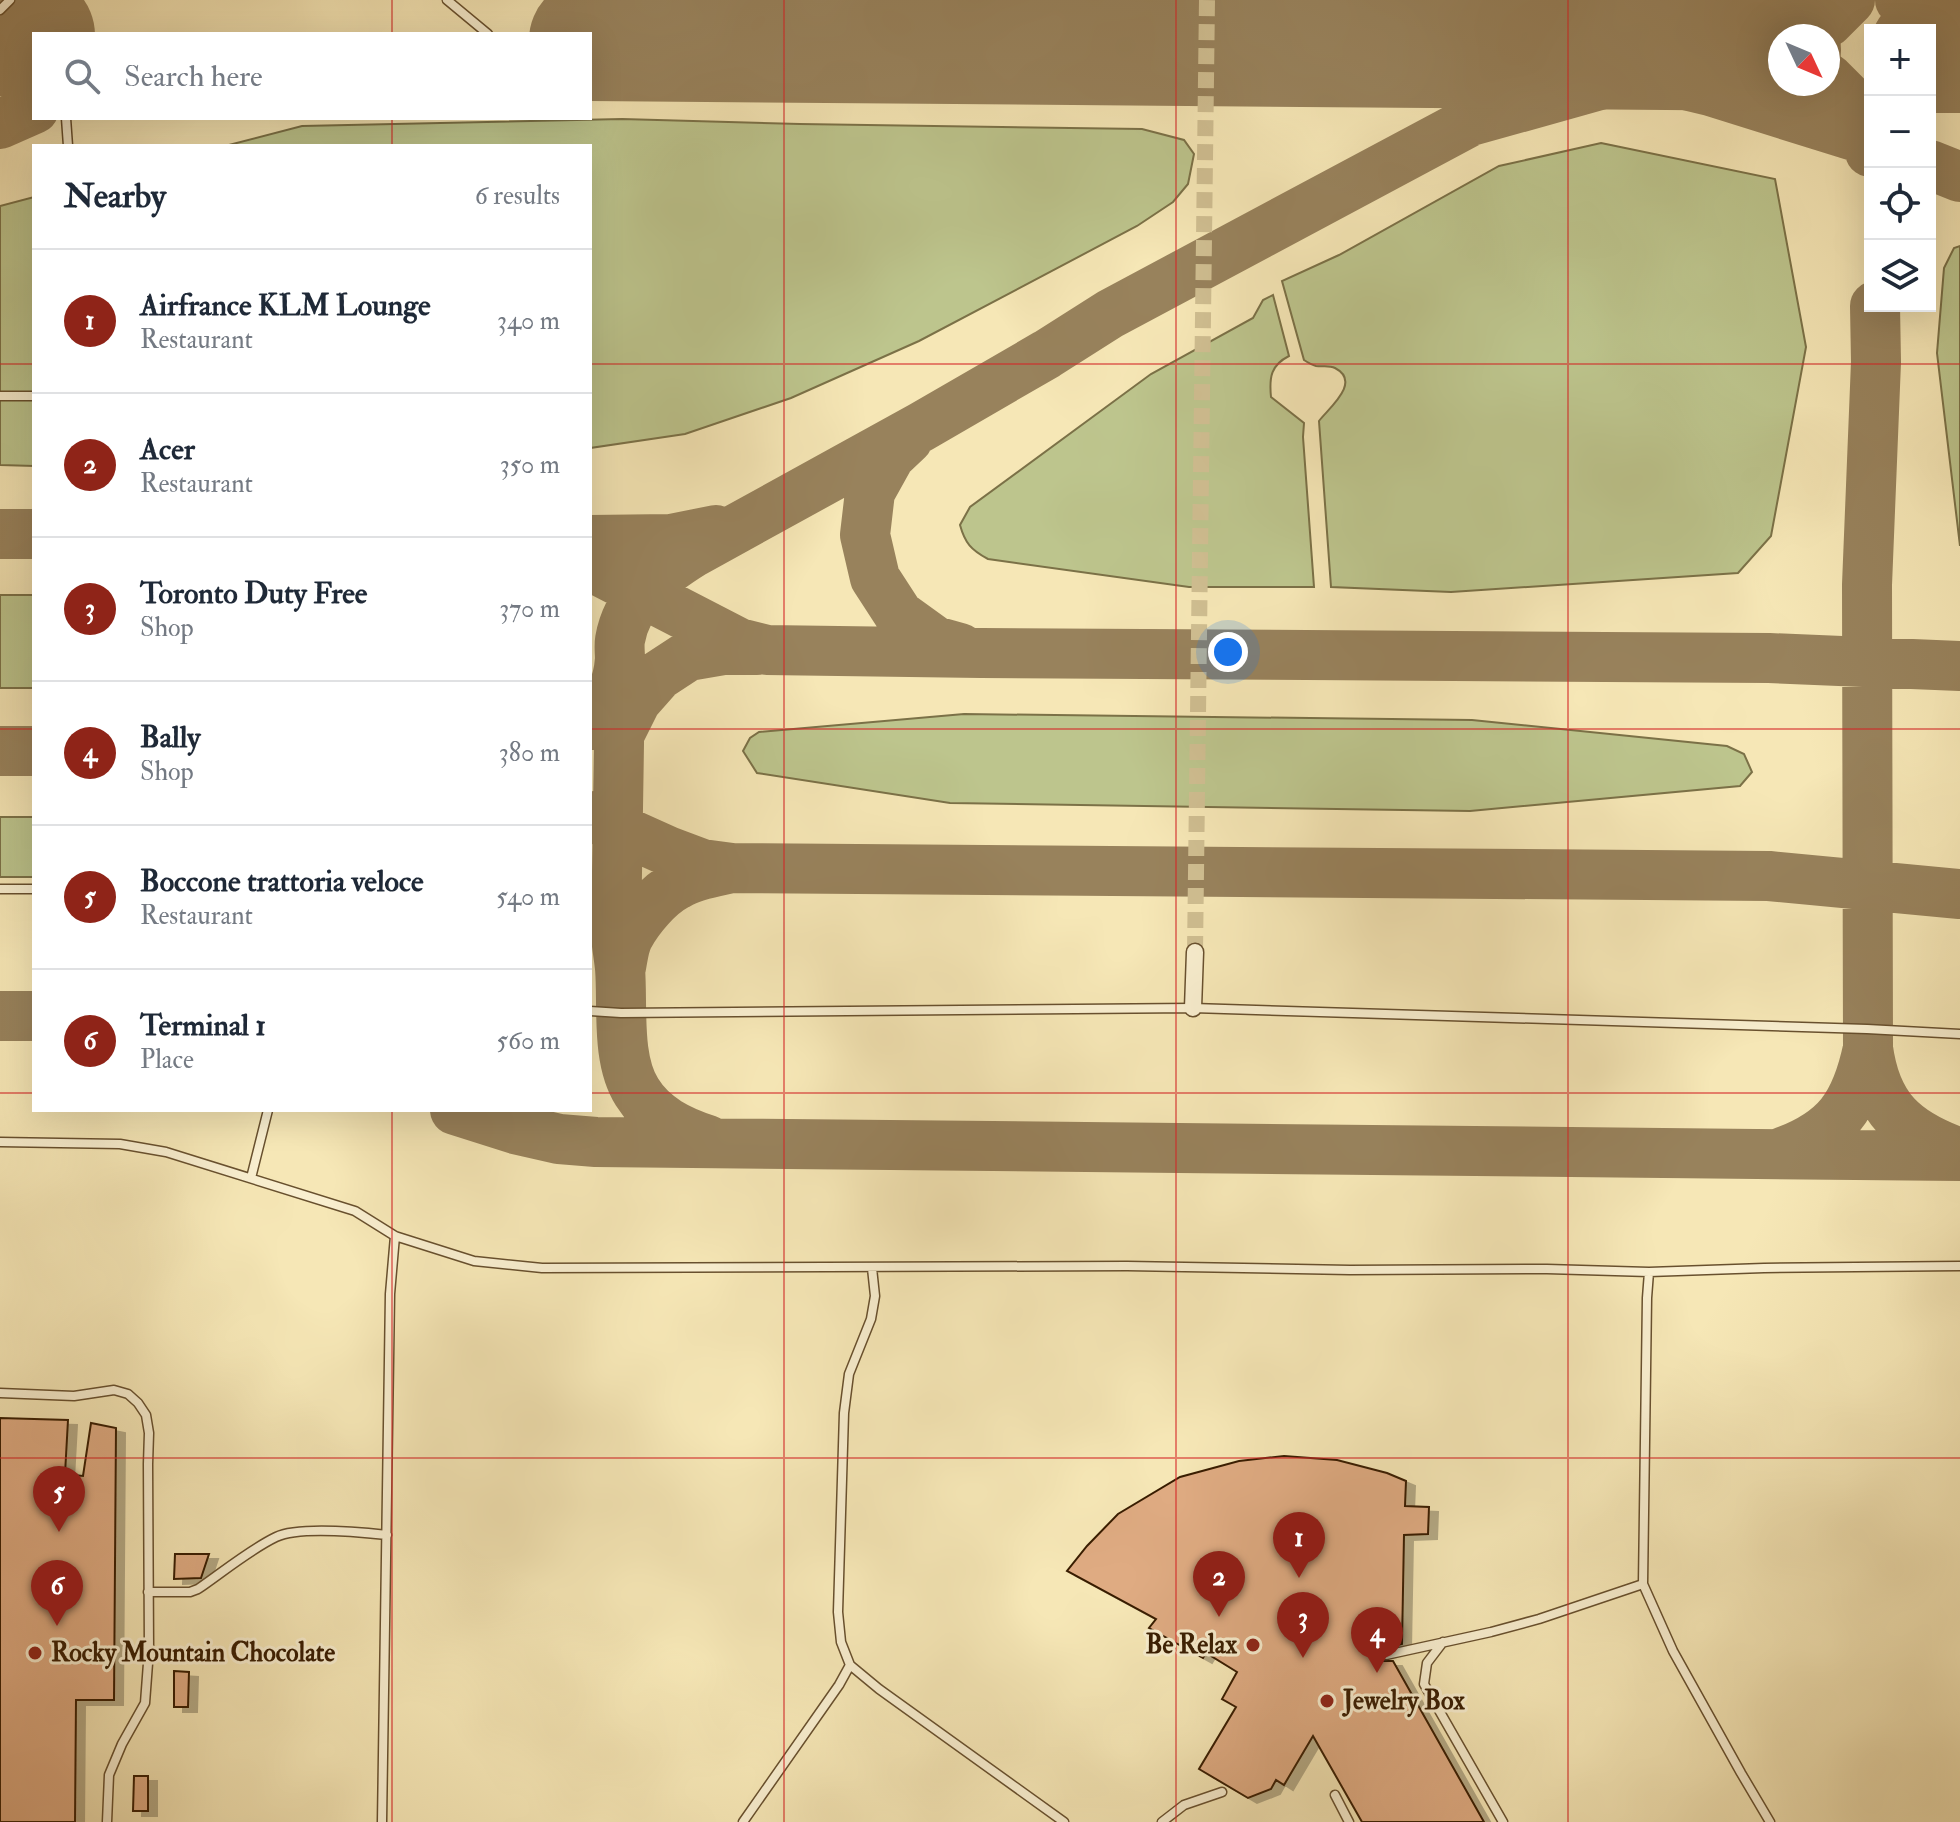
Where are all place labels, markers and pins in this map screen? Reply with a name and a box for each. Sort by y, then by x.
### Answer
pin: 5 [33,1466,85,1532]
pin: 1 [1273,1512,1325,1578]
pin: 2 [1193,1551,1245,1617]
pin: 6 [31,1560,83,1626]
pin: 3 [1277,1592,1329,1658]
pin: 4 [1351,1607,1403,1673]
place label: Be Relax [1145,1629,1237,1661]
marker: Be Relax [1244,1636,1262,1654]
place label: Rocky Mountain Chocolate [51,1637,335,1670]
marker: Rocky Mountain Chocolate [26,1644,44,1662]
place label: Jewelry Box [1341,1685,1465,1718]
marker: Jewelry Box [1318,1692,1336,1710]

